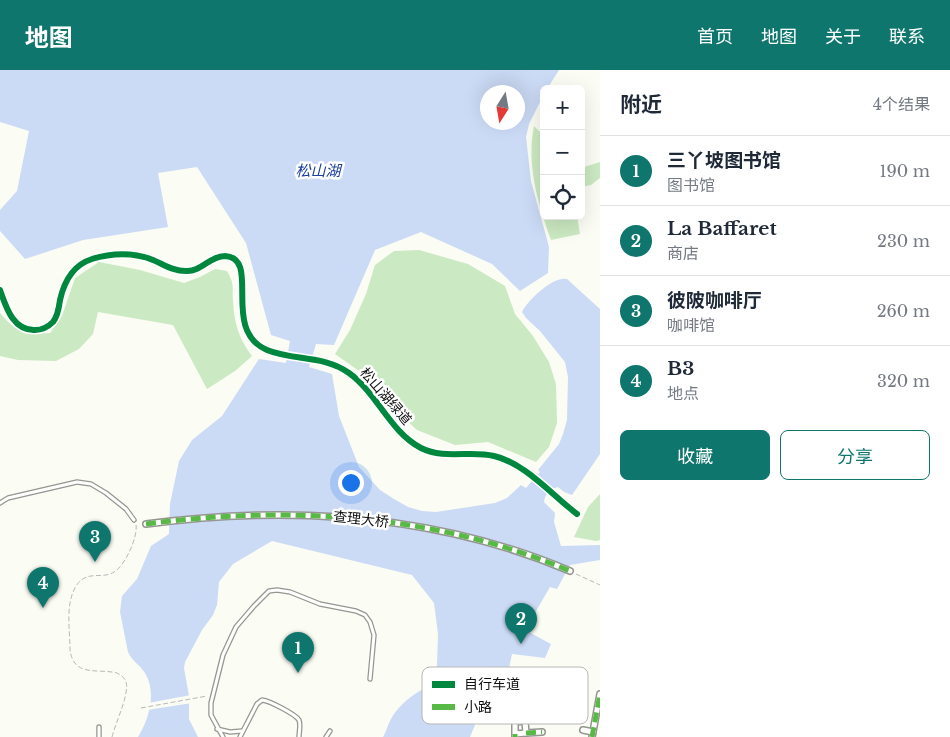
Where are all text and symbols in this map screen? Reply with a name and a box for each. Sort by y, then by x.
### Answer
text: 地图 [25,23,73,52]
text: 首页 [697,26,733,48]
text: 地图 [761,26,797,48]
text: 关于 [825,26,861,48]
text: 联系 [889,26,925,48]
north arrow [480,85,525,130]
map controls [540,85,585,220]
button: + [540,85,585,130]
text: 附近 [620,92,662,118]
text: 4个结果 [873,94,930,114]
button: − [540,130,585,175]
text: 三丫坡图书馆 [667,149,781,172]
water label: 松山湖 [295,161,342,180]
text: 1 [633,161,639,181]
text: 190 m [879,161,930,181]
button: locate [540,175,585,220]
text: 图书馆 [667,175,715,195]
text: La Baffaret [667,217,777,240]
text: 2 [631,231,641,251]
text: 230 m [877,231,930,251]
text: 商店 [667,243,699,263]
text: 彼陂咖啡厅 [667,289,762,312]
text: 3 [631,301,641,321]
text: 260 m [877,301,930,321]
text: 咖啡馆 [667,315,715,335]
text: B3 [667,357,694,380]
street label: 松山湖绿道 [356,364,416,428]
text: 4 [631,371,641,391]
text: 320 m [877,371,930,391]
text: 地点 [667,383,699,403]
button: 收藏 [620,430,770,480]
button: 分享 [780,430,930,480]
your location [338,470,364,496]
street label: 查理大桥 [332,507,390,531]
pin: 3 [79,521,111,562]
pin: 4 [27,567,59,608]
pin: 2 [505,603,537,644]
pin: 1 [282,632,314,673]
legend [422,667,588,724]
text: 自行车道 [464,675,520,693]
text: 小路 [464,698,492,716]

